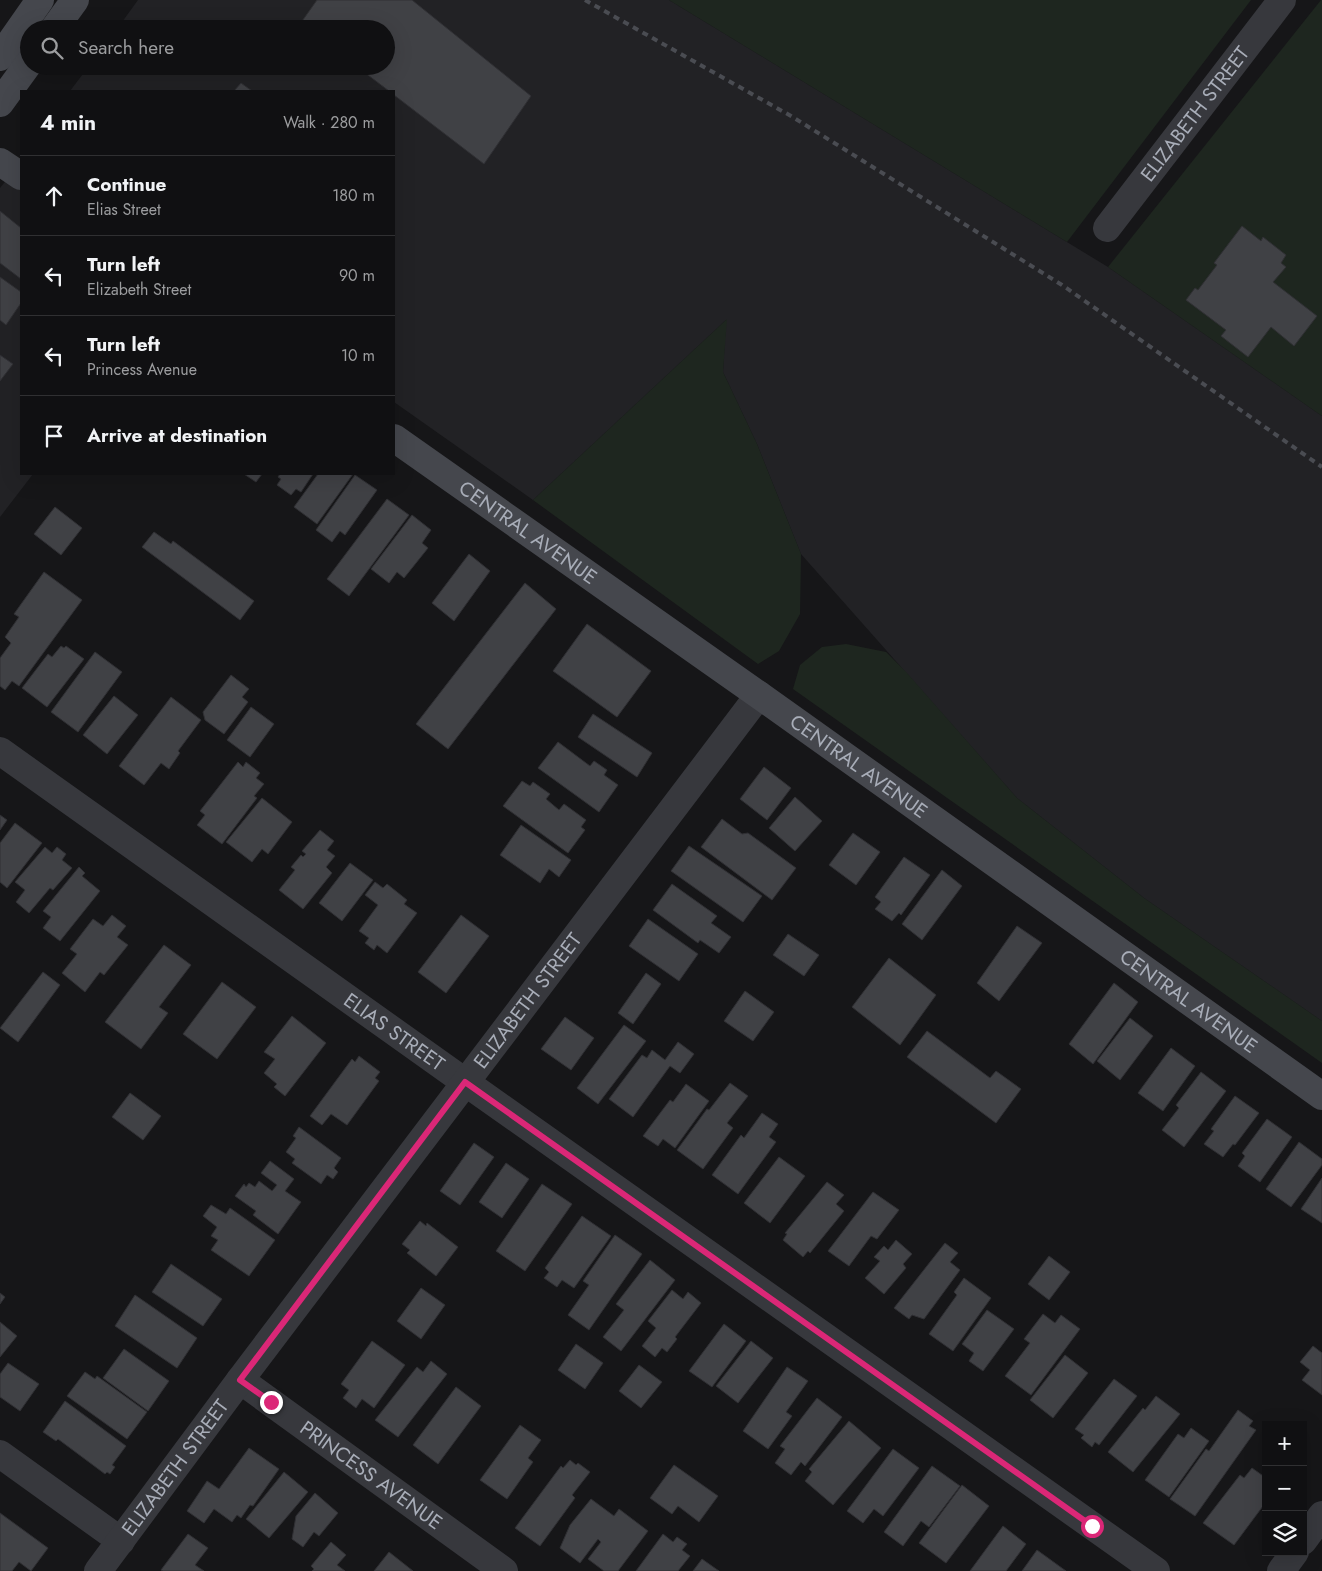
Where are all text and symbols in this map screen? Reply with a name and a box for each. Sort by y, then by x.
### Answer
search box [20,20,395,75]
icon: search [38,34,66,62]
text: Search here [78,34,174,61]
street label: ELIZABETH STREET [1134,40,1257,188]
text: 4 min [40,108,96,138]
text: Walk · 280 m [283,111,375,134]
text: Continue [87,171,166,198]
icon: ahead [40,182,68,210]
text: 180 m [332,184,375,207]
text: Elias Street [87,198,161,221]
text: Turn left [87,251,160,278]
icon: left [40,262,68,290]
text: 90 m [339,264,375,287]
text: Elizabeth Street [87,278,191,301]
text: Turn left [87,331,160,358]
icon: left [40,342,68,370]
text: 10 m [341,344,375,367]
text: Princess Avenue [87,358,197,381]
icon: arrive [40,422,68,450]
text: Arrive at destination [87,422,267,449]
street label: CENTRAL AVENUE [453,474,603,592]
street label: CENTRAL AVENUE [784,707,934,826]
street label: ELIZABETH STREET [467,926,589,1075]
street label: CENTRAL AVENUE [1114,942,1263,1061]
street label: ELIAS STREET [338,986,451,1078]
route end [260,1391,283,1414]
street label: ELIZABETH STREET [115,1393,236,1542]
street label: PRINCESS AVENUE [294,1414,448,1537]
map controls [1262,1421,1307,1556]
button: + [1262,1421,1307,1466]
button: − [1262,1466,1307,1511]
button: layers [1262,1511,1307,1556]
route start [1081,1515,1104,1538]

